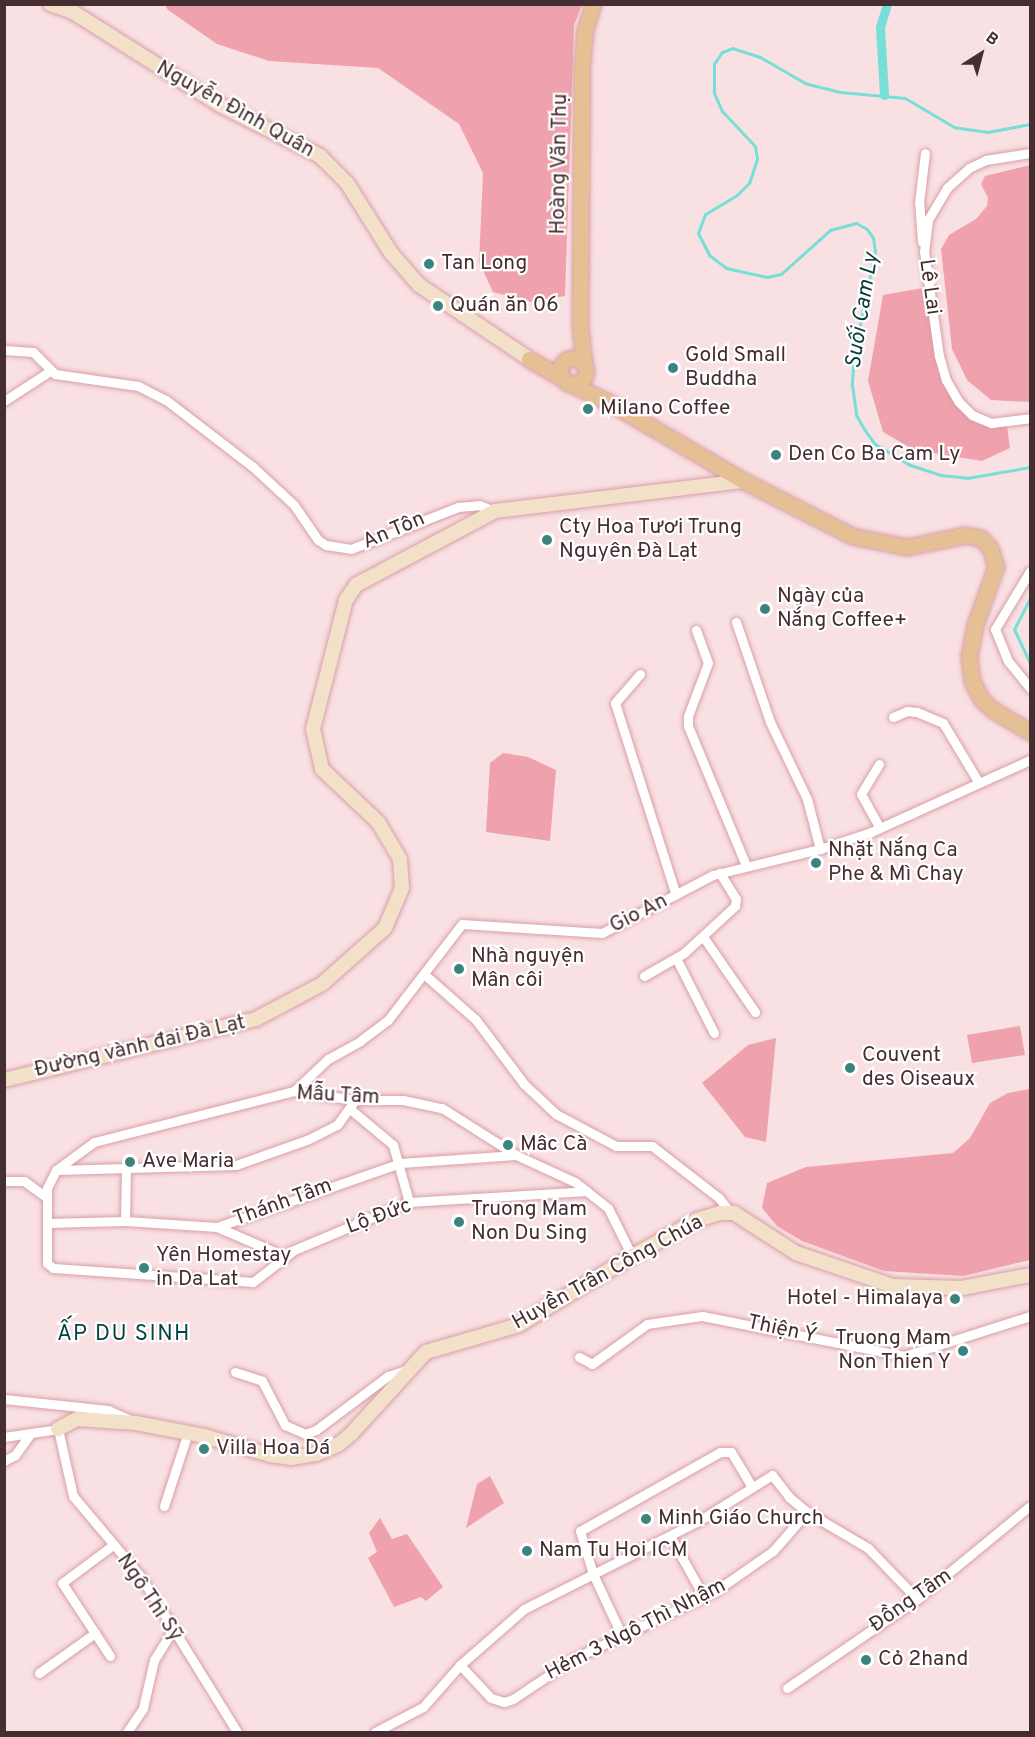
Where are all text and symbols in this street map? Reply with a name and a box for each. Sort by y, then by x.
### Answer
north arrow [951,24,1011,84]
text: B [981,28,1002,51]
street label: Nguyễn Đình Quân [152,56,318,164]
street label: Hoàng Văn Thụ [546,92,574,236]
place label: Tan Long [441,251,527,277]
water label: Suối Cam Ly [841,251,885,371]
marker: Tan Long [422,257,436,271]
street label: Lê Lai [913,257,945,317]
place label: Quán ăn 06 [450,293,559,319]
marker: Quán ăn 06 [431,299,445,313]
place label: Gold Small Buddha [685,343,786,393]
marker: Gold Small Buddha [666,361,680,375]
place label: Milano Coffee [600,396,730,422]
marker: Milano Coffee [581,402,595,416]
place label: Den Co Ba Cam Ly [788,442,960,468]
marker: Den Co Ba Cam Ly [769,448,783,462]
street label: An Tôn [359,507,429,555]
place label: Cty Hoa Tươi Trung Nguyên Đà Lạt [559,515,743,565]
marker: Cty Hoa Tươi Trung Nguyên Đà Lạt [540,533,554,547]
place label: Ngày của Nắng Coffee+ [777,584,907,634]
marker: Ngày của Nắng Coffee+ [758,602,772,616]
place label: Nhặt Nắng Ca Phe & Mì Chay [828,838,964,888]
marker: Nhặt Nắng Ca Phe & Mì Chay [809,856,823,870]
street label: Gio An [605,889,673,939]
place label: Nhà nguyện Mân côi [471,944,584,994]
marker: Nhà nguyện Mân côi [452,962,466,976]
street label: Đường vành đai Đà Lạt [32,1010,248,1084]
place label: Couvent des Oiseaux [862,1043,975,1093]
marker: Couvent des Oiseaux [843,1061,857,1075]
street label: Mẫu Tâm [295,1081,381,1111]
place label: Mâc Cà [520,1132,587,1158]
marker: Mâc Cà [501,1138,515,1152]
place label: Ave Maria [142,1149,234,1175]
marker: Ave Maria [123,1155,137,1169]
street label: Thánh Tâm [230,1173,336,1233]
street label: Lộ Đức [343,1194,415,1240]
place label: Truong Mam Non Du Sing [471,1197,587,1247]
street label: Huyền Trân Công Chúa [508,1210,708,1336]
marker: Truong Mam Non Du Sing [452,1215,466,1229]
place label: Yên Homestay in Da Lat [156,1243,291,1293]
marker: Yên Homestay in Da Lat [137,1261,151,1275]
place label: Hotel - Himalaya [787,1286,943,1312]
marker: Hotel - Himalaya [948,1292,962,1306]
street label: Thiện Ý [745,1310,819,1350]
district label: ẤP DU SINH [57,1322,191,1348]
place label: Truong Mam Non Thien Y [835,1326,951,1376]
marker: Truong Mam Non Thien Y [956,1344,970,1358]
place label: Villa Hoa Dá [216,1436,330,1462]
marker: Villa Hoa Dá [197,1442,211,1456]
place label: Minh Giáo Church [658,1506,824,1532]
marker: Minh Giáo Church [639,1512,653,1526]
place label: Nam Tu Hoi ICM [539,1538,688,1564]
marker: Nam Tu Hoi ICM [520,1544,534,1558]
street label: Ngô Thì Sỹ [110,1549,188,1647]
street label: Đồng Tâm [865,1563,957,1639]
street label: Hẻm 3 Ngô Thì Nhậm [541,1573,731,1687]
place label: Cỏ 2hand [878,1647,968,1673]
marker: Cỏ 2hand [859,1653,873,1667]

